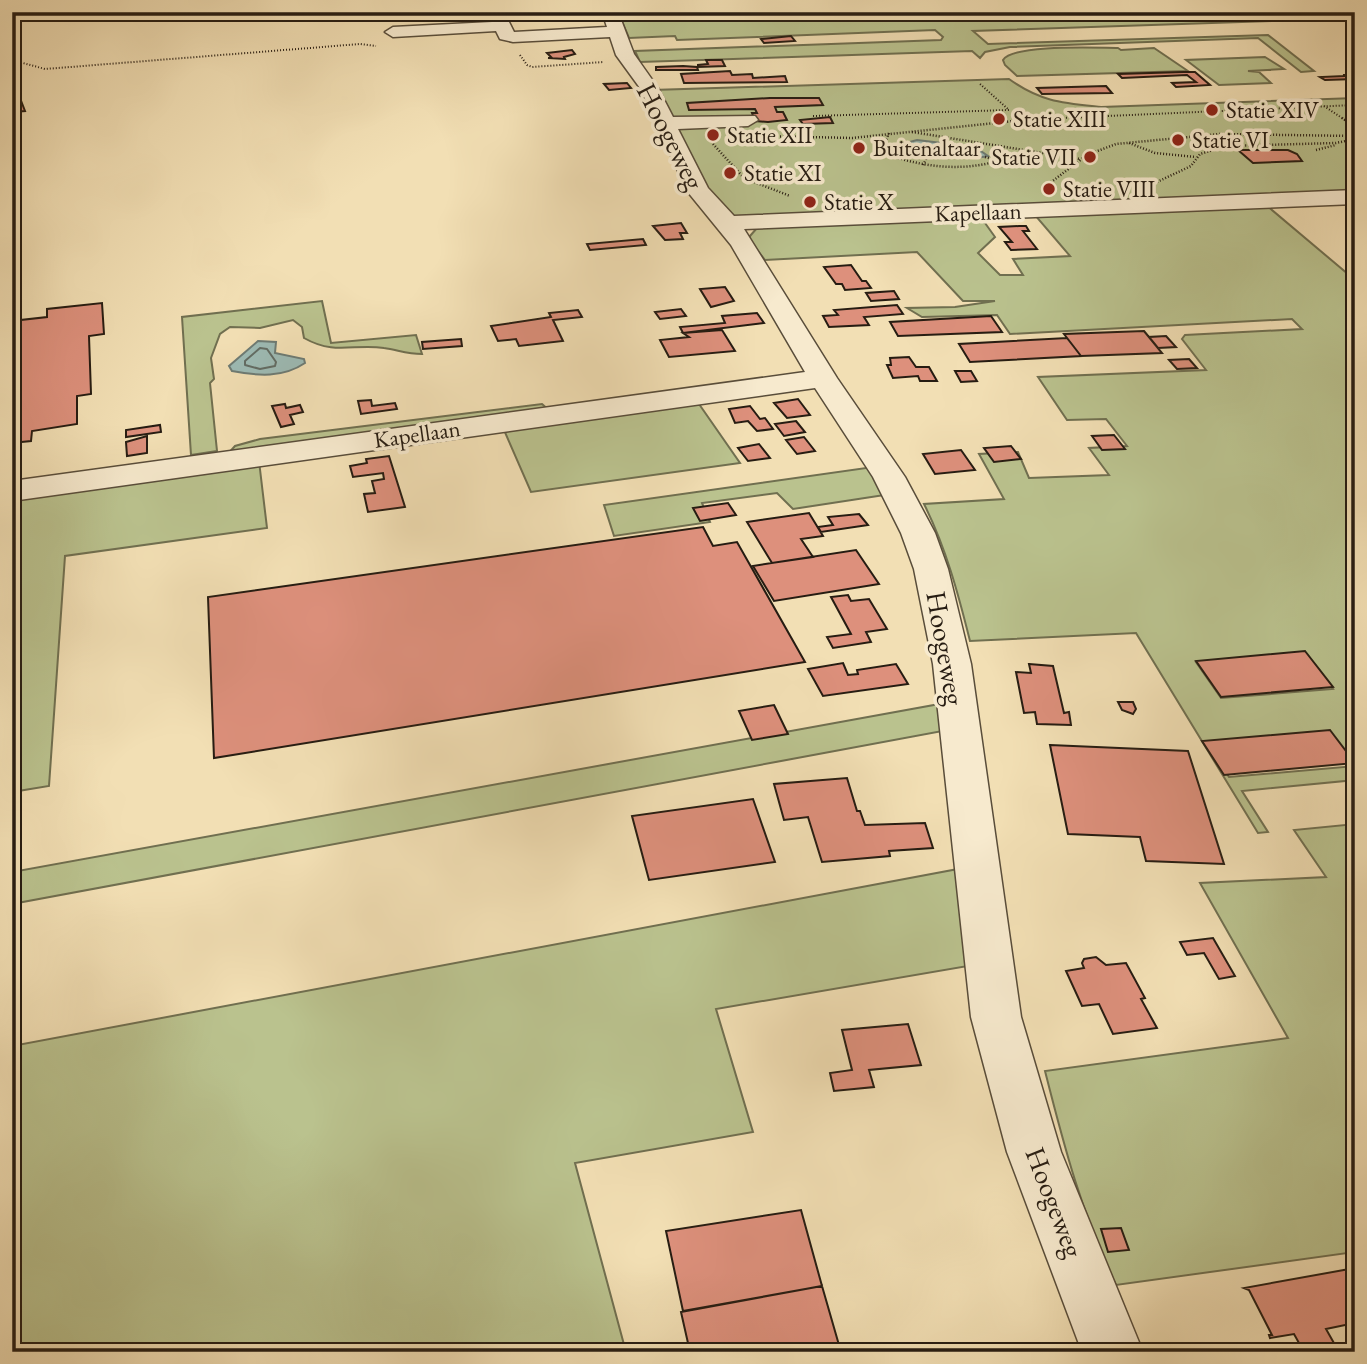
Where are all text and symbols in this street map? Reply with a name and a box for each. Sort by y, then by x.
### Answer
street label: Hoogeweg [629,77,714,196]
place label: Statie XIV [1226,95,1320,125]
marker: Statie XIV [1204,102,1220,118]
place label: Statie XIII [1013,104,1106,134]
marker: Statie XIII [991,111,1007,127]
place label: Statie XII [727,120,813,150]
place label: Statie VI [1192,125,1269,155]
marker: Statie XII [705,127,721,143]
marker: Statie VI [1170,132,1186,148]
place label: Buitenaltaar [873,133,981,163]
marker: Buitenaltaar [851,140,867,156]
place label: Statie VII [991,142,1076,172]
marker: Statie VII [1082,149,1098,165]
place label: Statie XI [744,158,822,188]
marker: Statie XI [722,165,738,181]
place label: Statie VIII [1063,174,1156,204]
marker: Statie VIII [1041,181,1057,197]
place label: Statie X [824,187,895,217]
marker: Statie X [802,194,818,210]
street label: Kapellaan [934,195,1022,229]
street label: Kapellaan [372,413,462,455]
street label: Hoogeweg [918,588,974,709]
street label: Hoogeweg [1018,1142,1093,1263]

